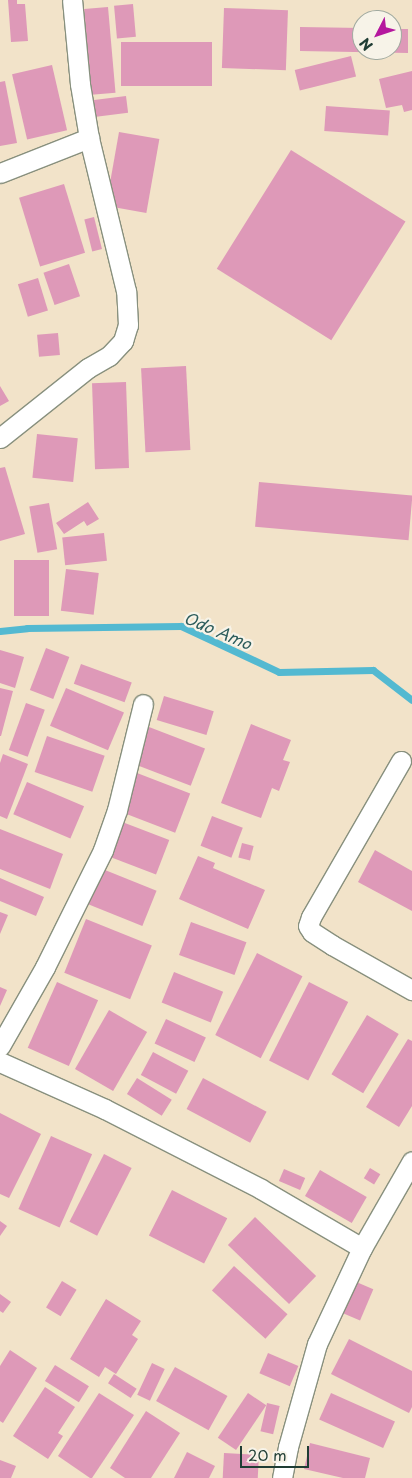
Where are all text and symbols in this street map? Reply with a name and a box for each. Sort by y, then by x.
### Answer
north arrow [352,10,402,60]
text: N [354,33,378,56]
water label: Odo Amo [181,607,255,653]
scale bar [242,1436,311,1468]
text: 20 m [248,1443,287,1466]

